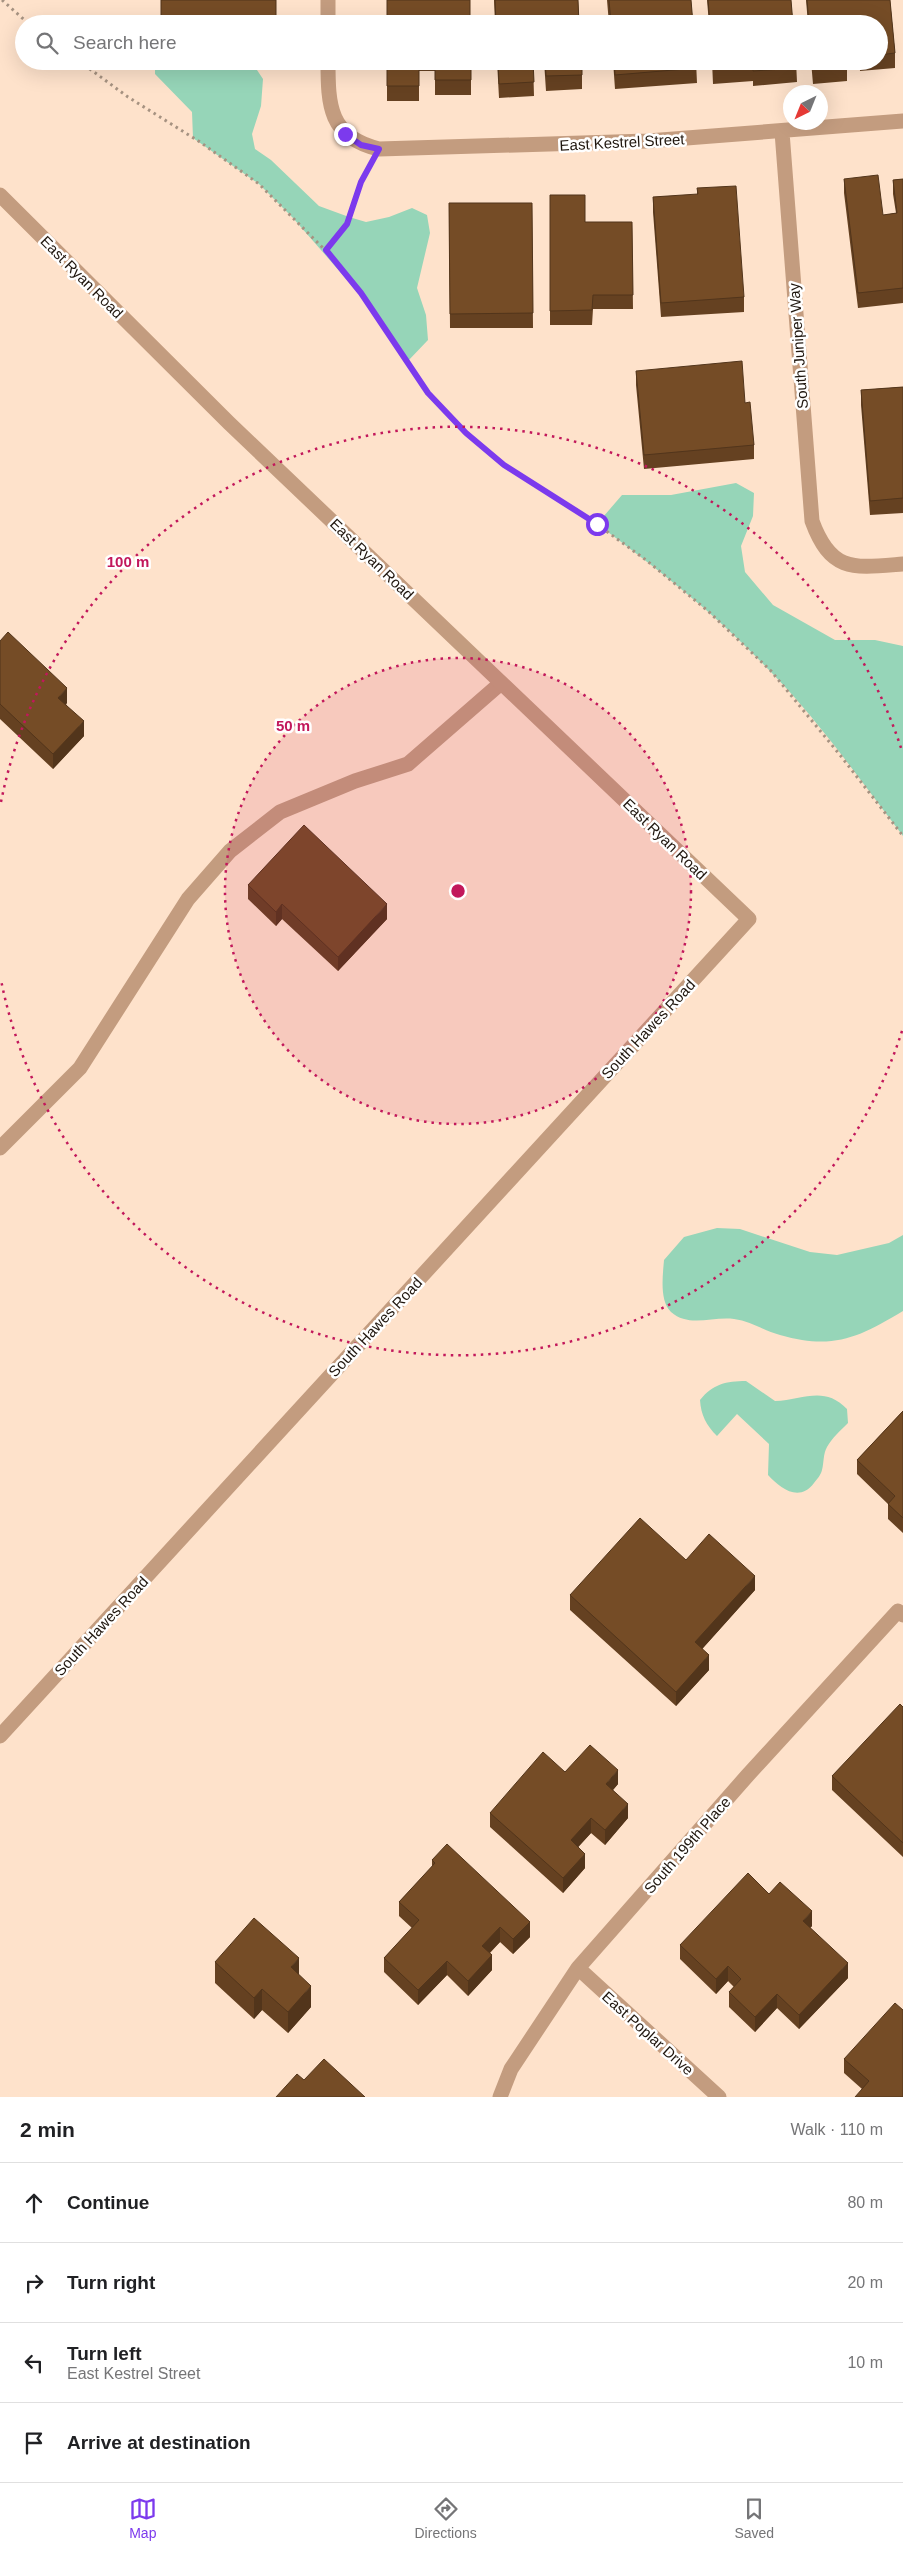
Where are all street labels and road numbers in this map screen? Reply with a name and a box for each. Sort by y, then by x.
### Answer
street label: East Kestrel Street [559,130,686,154]
street label: East Ryan Road [37,232,127,322]
street label: South Juniper Way [785,282,811,410]
street label: East Ryan Road [327,515,417,603]
street label: East Ryan Road [620,795,710,883]
street label: South Hawes Road [598,976,698,1082]
street label: South Hawes Road [325,1274,425,1380]
street label: South Hawes Road [51,1573,151,1679]
street label: South 199th Place [640,1793,734,1897]
street label: East Poplar Drive [599,1988,697,2078]

